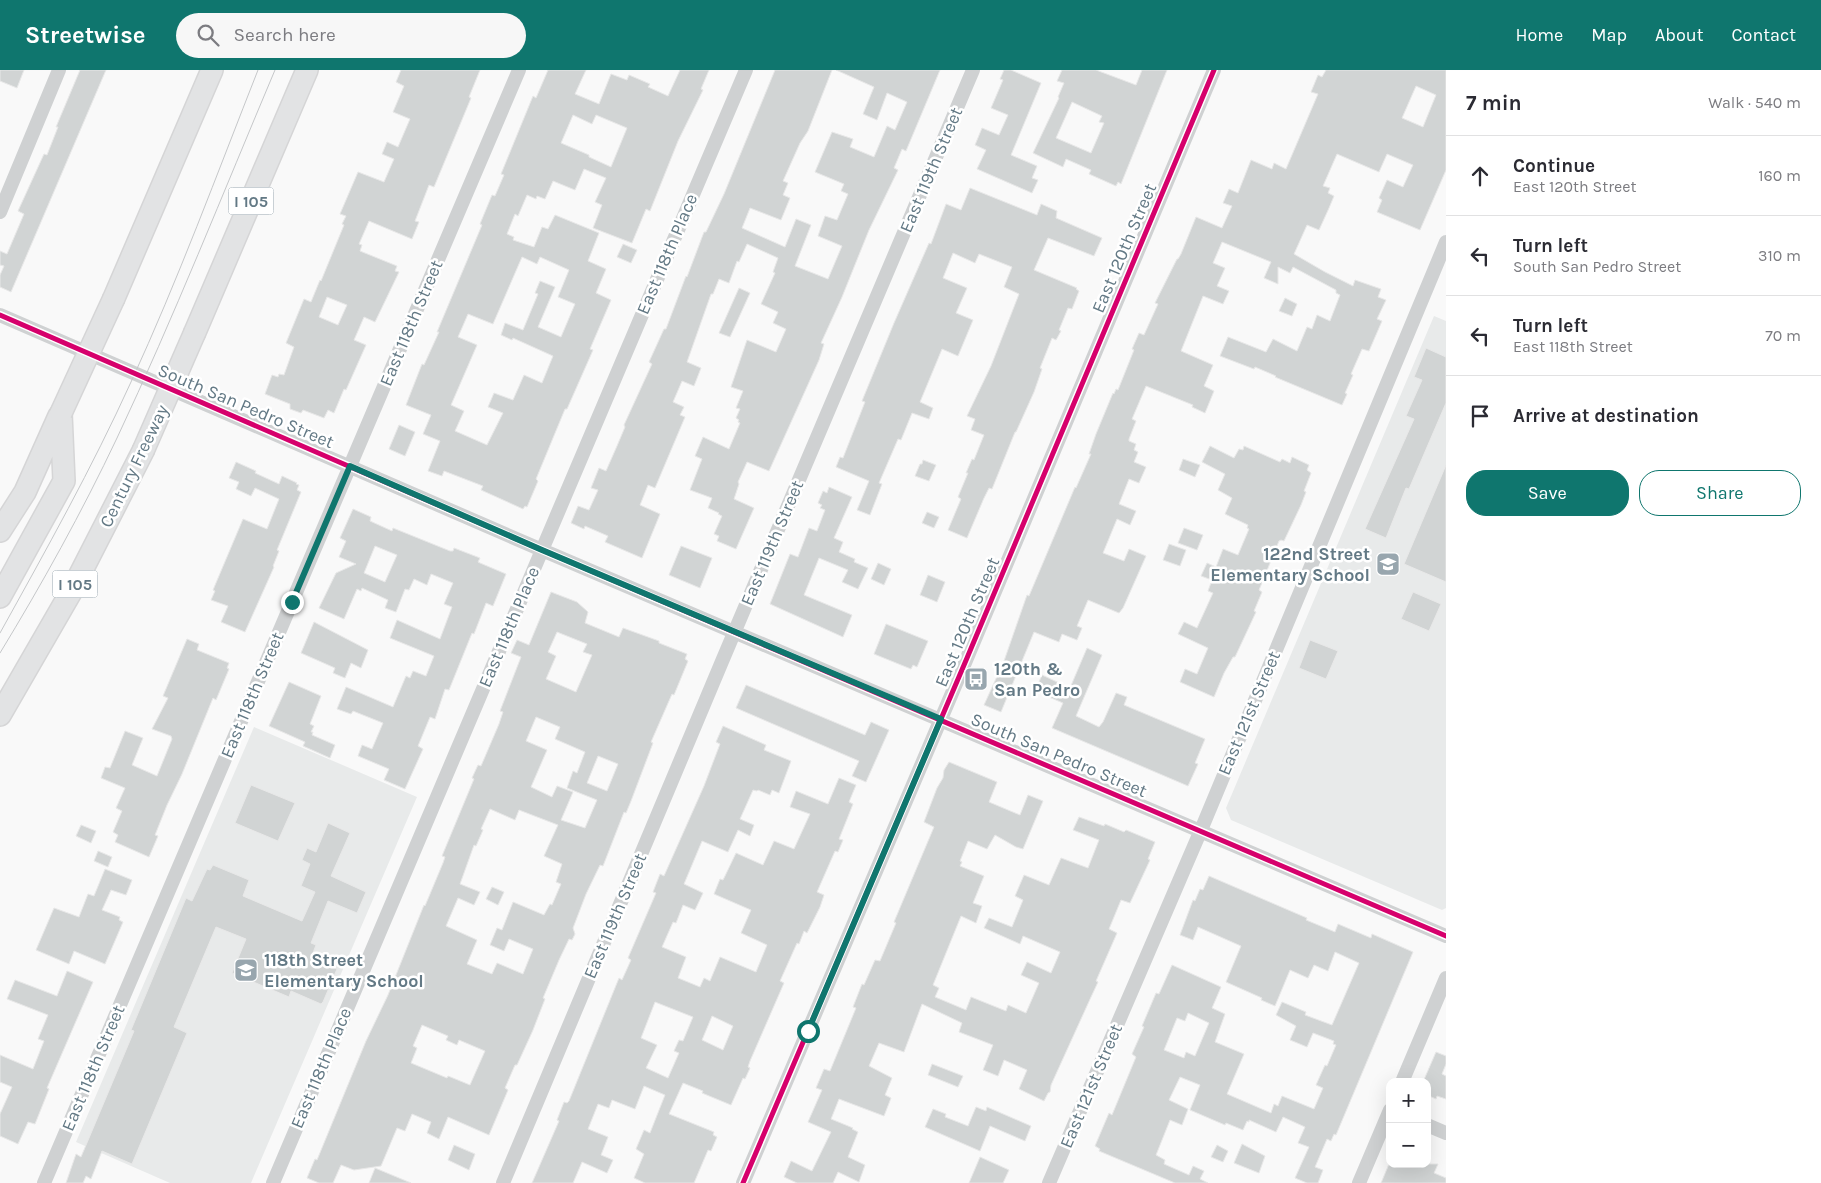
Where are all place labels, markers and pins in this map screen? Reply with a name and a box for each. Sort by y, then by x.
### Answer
place label: 122nd Street Elementary School [1210,543,1370,586]
school or university icon: 122nd Street Elementary School [1375,551,1401,577]
place label: 120th & San Pedro [994,658,1080,701]
bus stop icon: 120th & San Pedro [963,666,989,692]
place label: 118th Street Elementary School [264,949,424,992]
school or university icon: 118th Street Elementary School [233,957,259,983]

